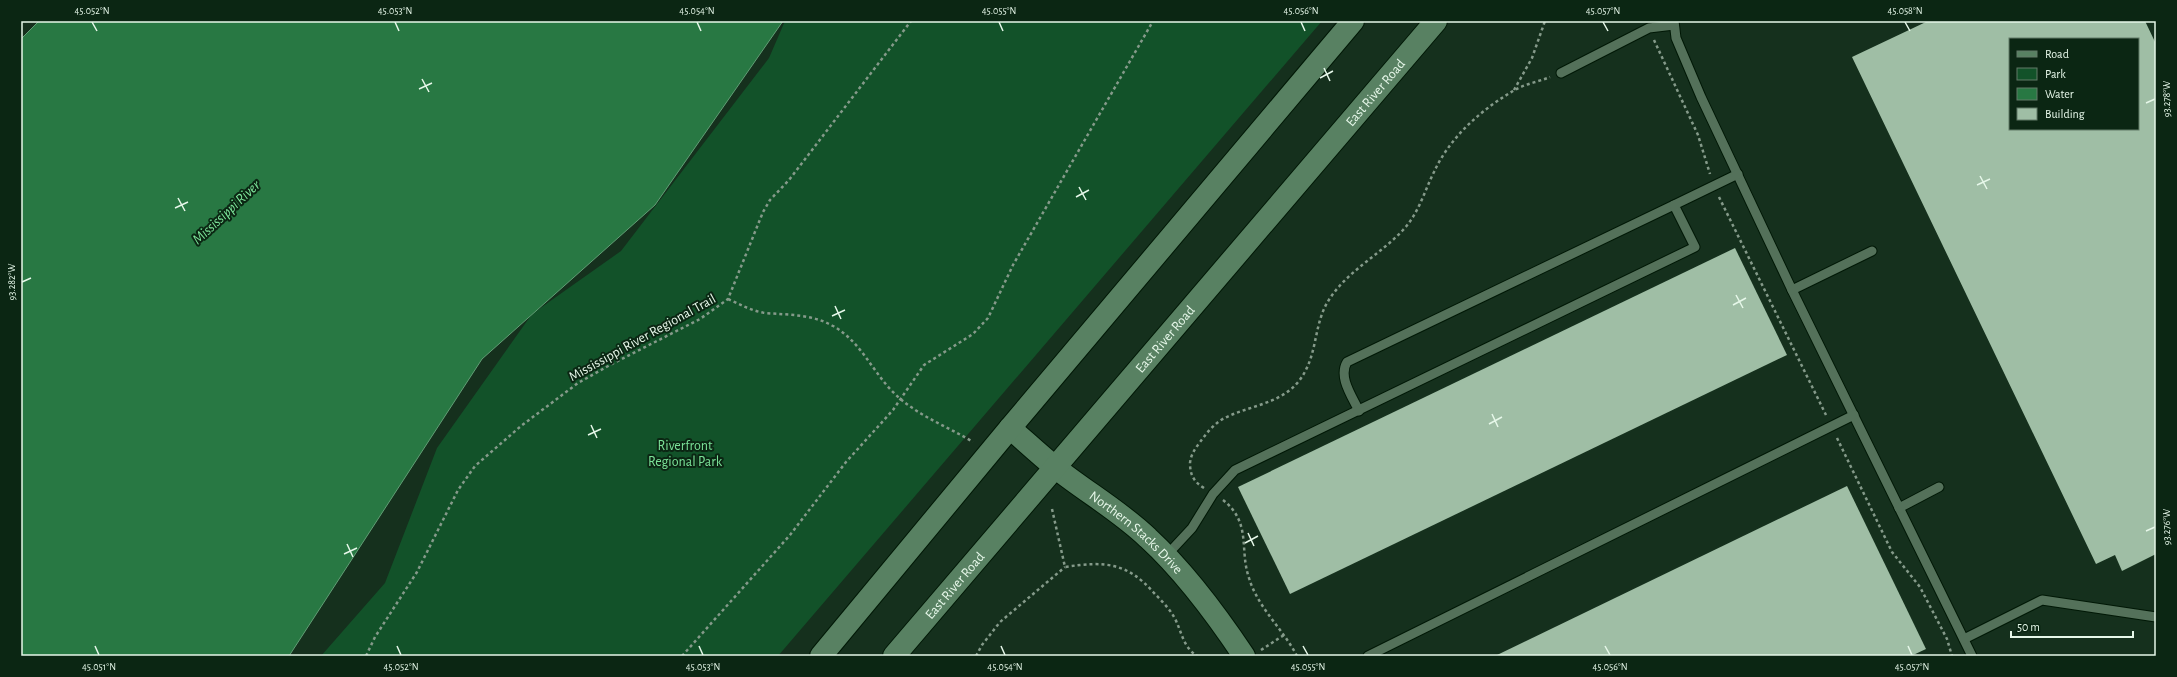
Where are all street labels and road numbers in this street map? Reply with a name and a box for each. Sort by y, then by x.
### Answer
street label: East River Road [1344,57,1408,129]
street label: Mississippi River Regional Trail [567,292,718,384]
street label: East River Road [1133,303,1198,376]
street label: Northern Stacks Drive [1087,489,1185,577]
street label: East River Road [923,550,987,622]

